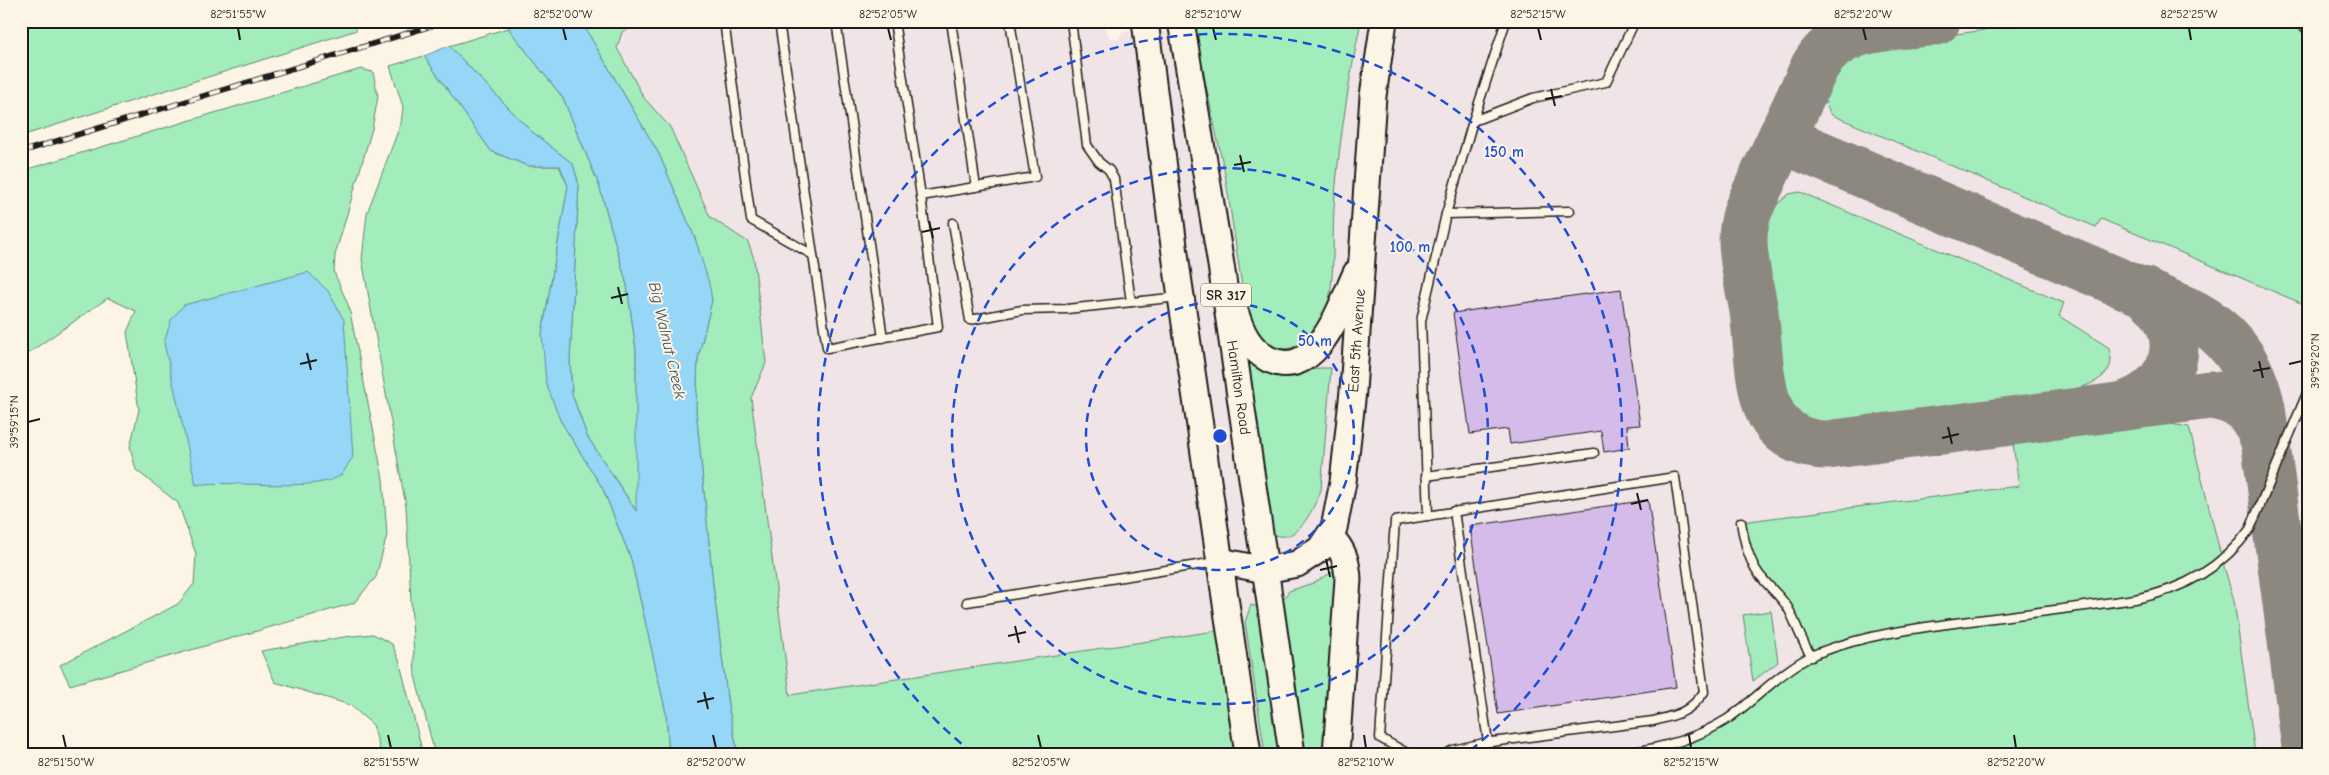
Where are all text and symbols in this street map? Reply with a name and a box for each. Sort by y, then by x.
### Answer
text: 82°51'55"W [210,7,266,21]
text: 82°52'00"W [534,7,593,21]
text: 82°52'05"W [859,7,918,21]
text: 82°52'10"W [1185,7,1242,21]
text: 82°52'15"W [1510,7,1566,21]
text: 82°52'20"W [1834,7,1893,21]
text: 82°52'25"W [2160,7,2218,21]
text: 150 m [1484,143,1524,161]
text: 100 m [1390,238,1430,256]
water label: Big Walnut Creek [645,280,689,401]
road number: SR 317 [1201,284,1251,306]
street label: East 5th Avenue [1344,288,1369,393]
text: 50 m [1298,332,1332,350]
text: 39°59'20"N [2308,333,2322,389]
street label: Hamilton Road [1223,339,1255,436]
text: 39°59'15"N [7,395,21,449]
centre of rings [1211,427,1229,445]
text: 82°51'50"W [38,755,95,769]
text: 82°51'55"W [363,755,419,769]
text: 82°52'00"W [687,755,746,769]
text: 82°52'05"W [1012,755,1071,769]
text: 82°52'10"W [1338,755,1395,769]
text: 82°52'15"W [1663,755,1719,769]
text: 82°52'20"W [1987,755,2046,769]

